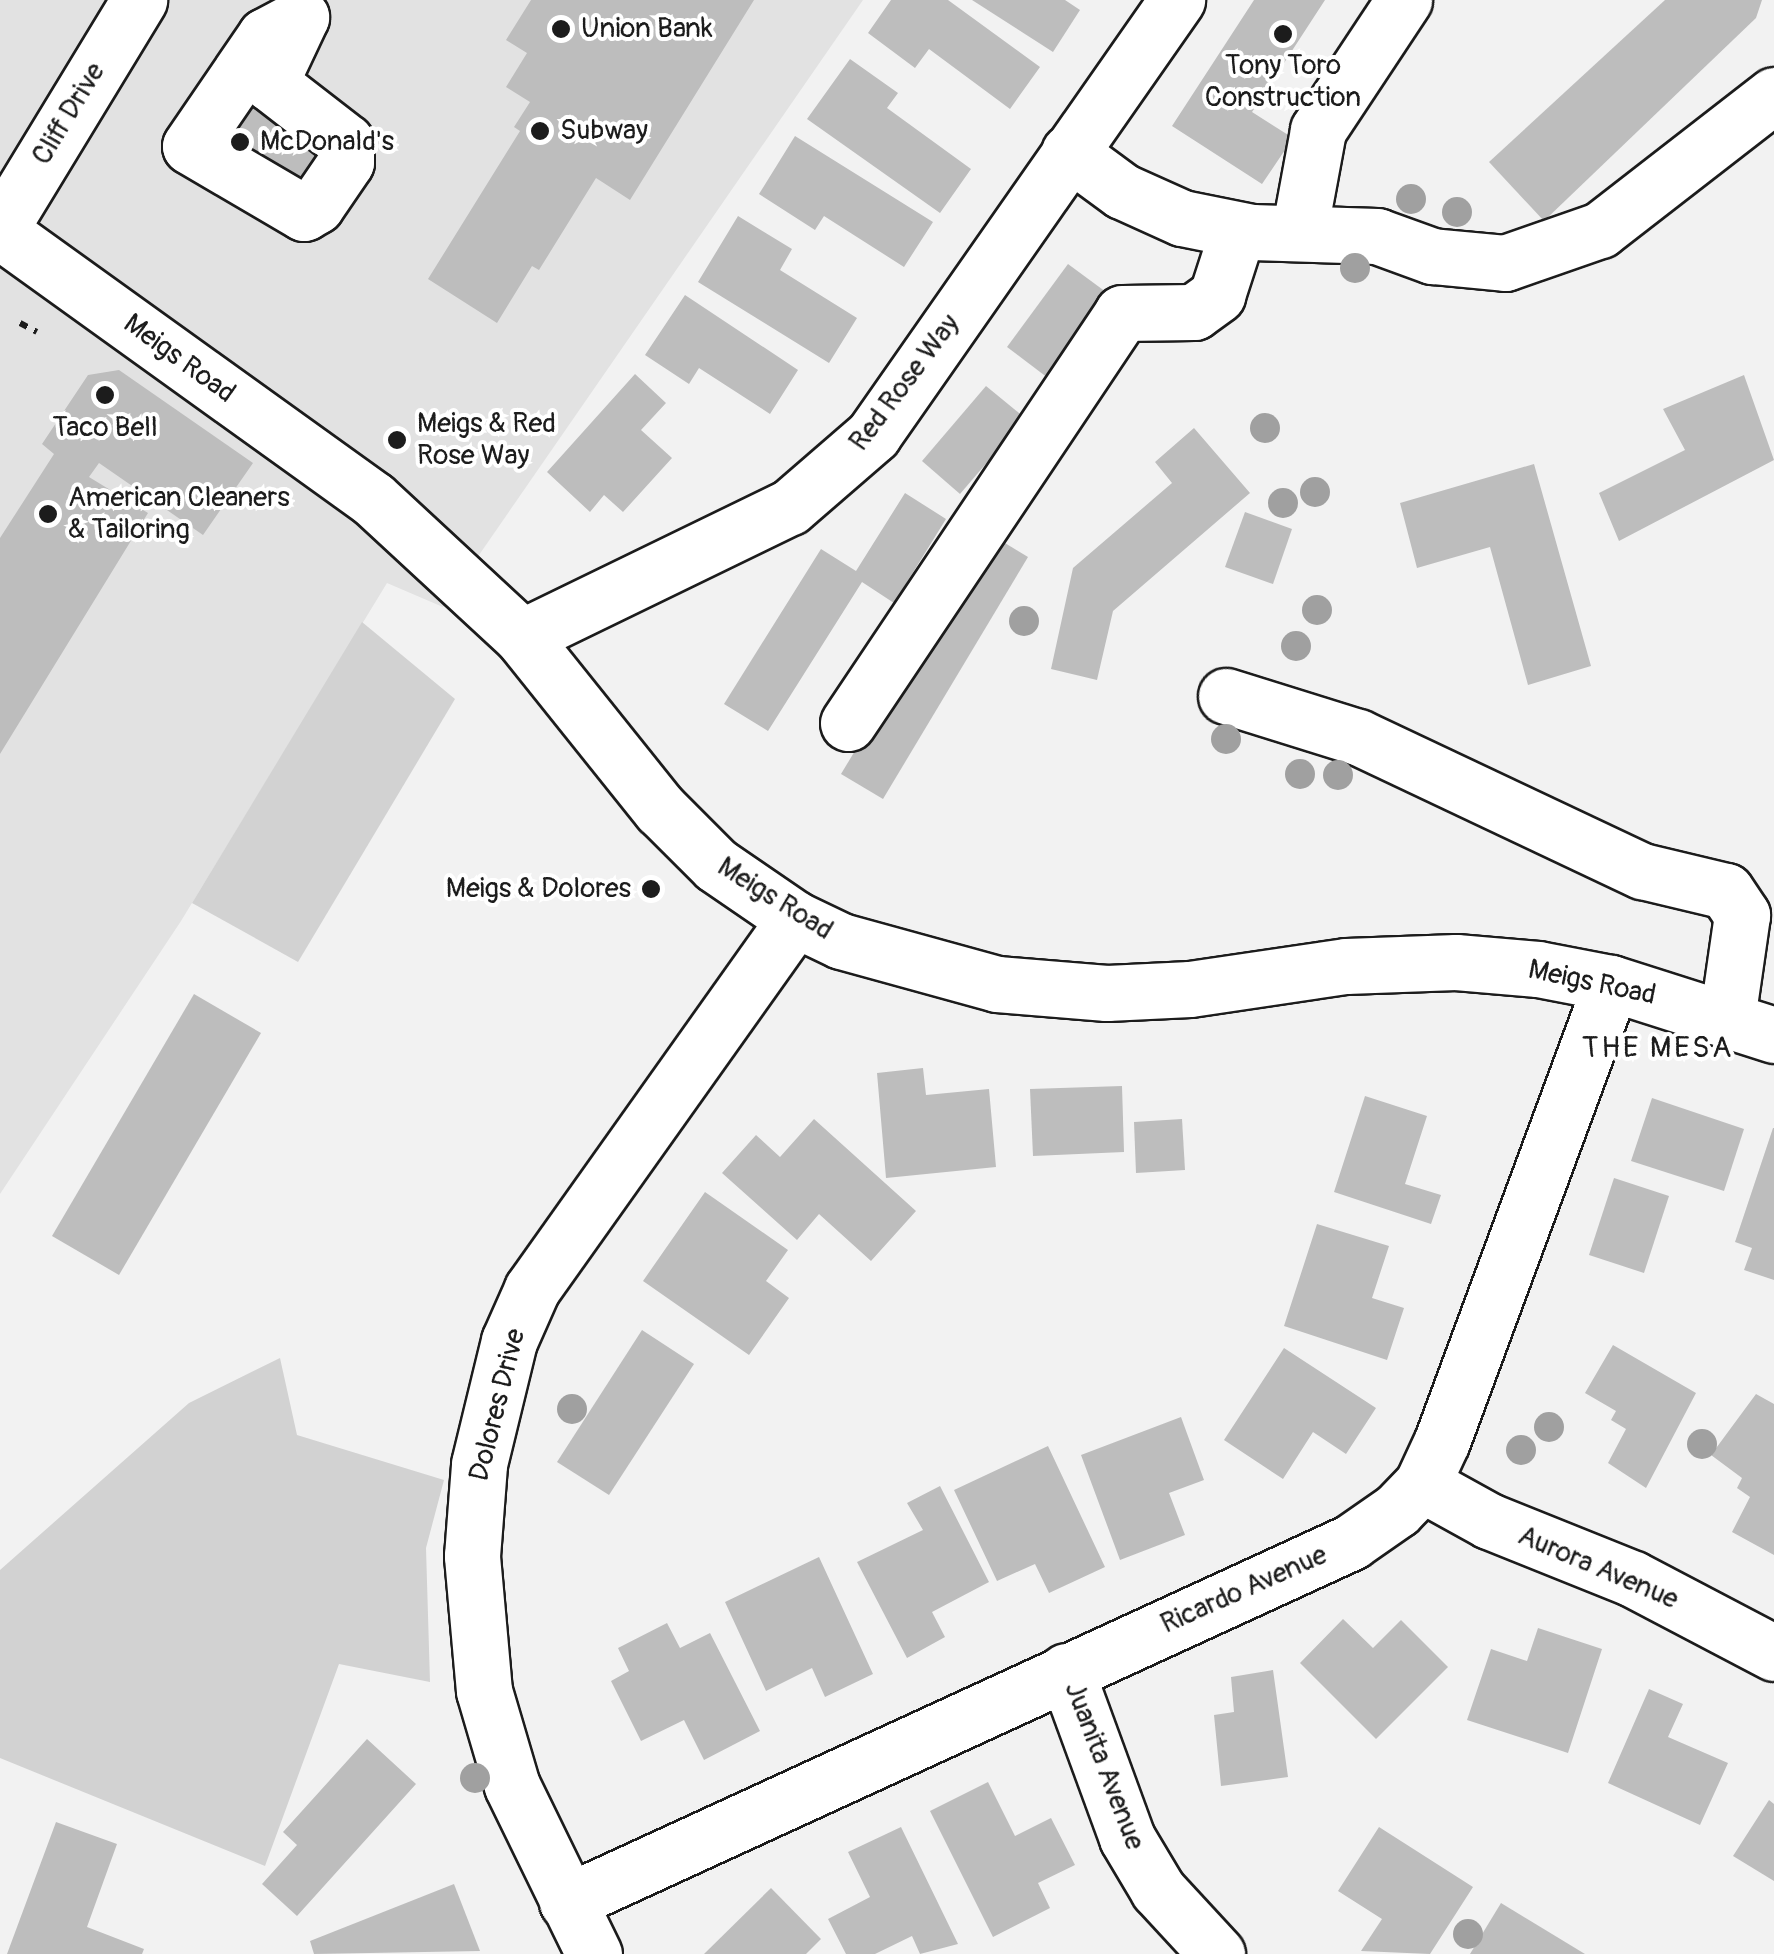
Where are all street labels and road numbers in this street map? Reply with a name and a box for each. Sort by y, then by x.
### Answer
street label: Cliff Drive [25,57,113,171]
street label: Meigs Road [117,307,241,411]
street label: Red Rose Way [843,308,967,458]
street label: Meigs Road [711,850,839,948]
street label: Meigs Road [1525,953,1659,1013]
street label: Dolores Drive [463,1325,533,1485]
street label: Aurora Avenue [1513,1519,1683,1617]
street label: Ricardo Avenue [1156,1538,1332,1642]
street label: Juanita Avenue [1057,1677,1151,1855]

